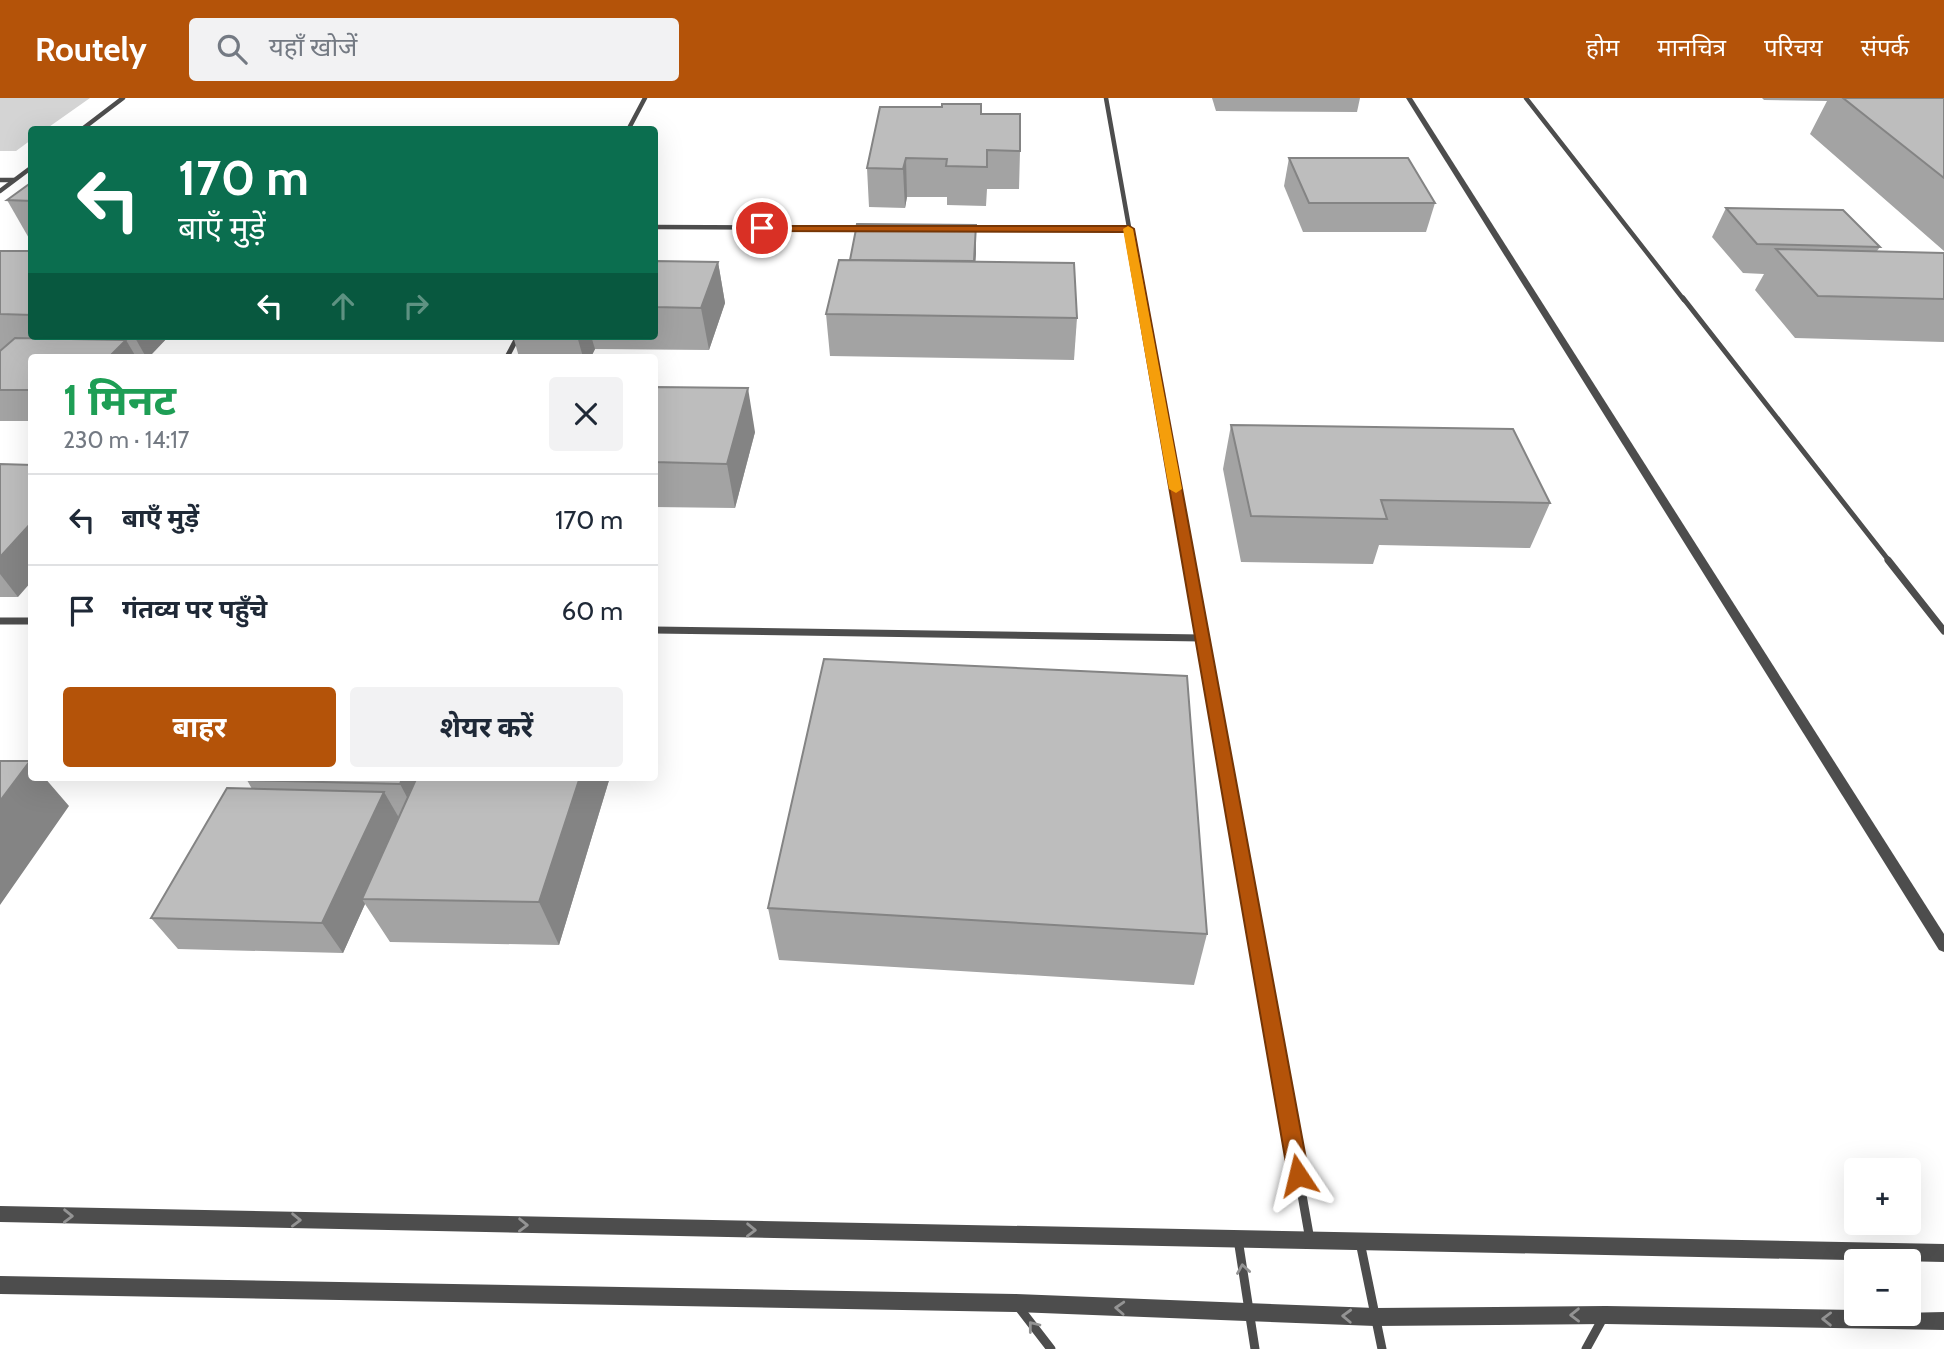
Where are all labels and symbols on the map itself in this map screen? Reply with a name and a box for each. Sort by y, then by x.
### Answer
pin [732,198,792,258]
position arrow [1261,1138,1335,1212]
one-way arrow [63,1208,74,1223]
one-way arrow [291,1212,301,1228]
one-way arrow [518,1217,529,1233]
one-way arrow [745,1222,756,1237]
one-way arrow [1236,1263,1251,1275]
one-way arrow [1114,1300,1125,1315]
one-way arrow [1569,1307,1580,1323]
one-way arrow [1342,1309,1353,1324]
one-way arrow [1821,1311,1832,1326]
one-way arrow [1029,1321,1042,1334]

